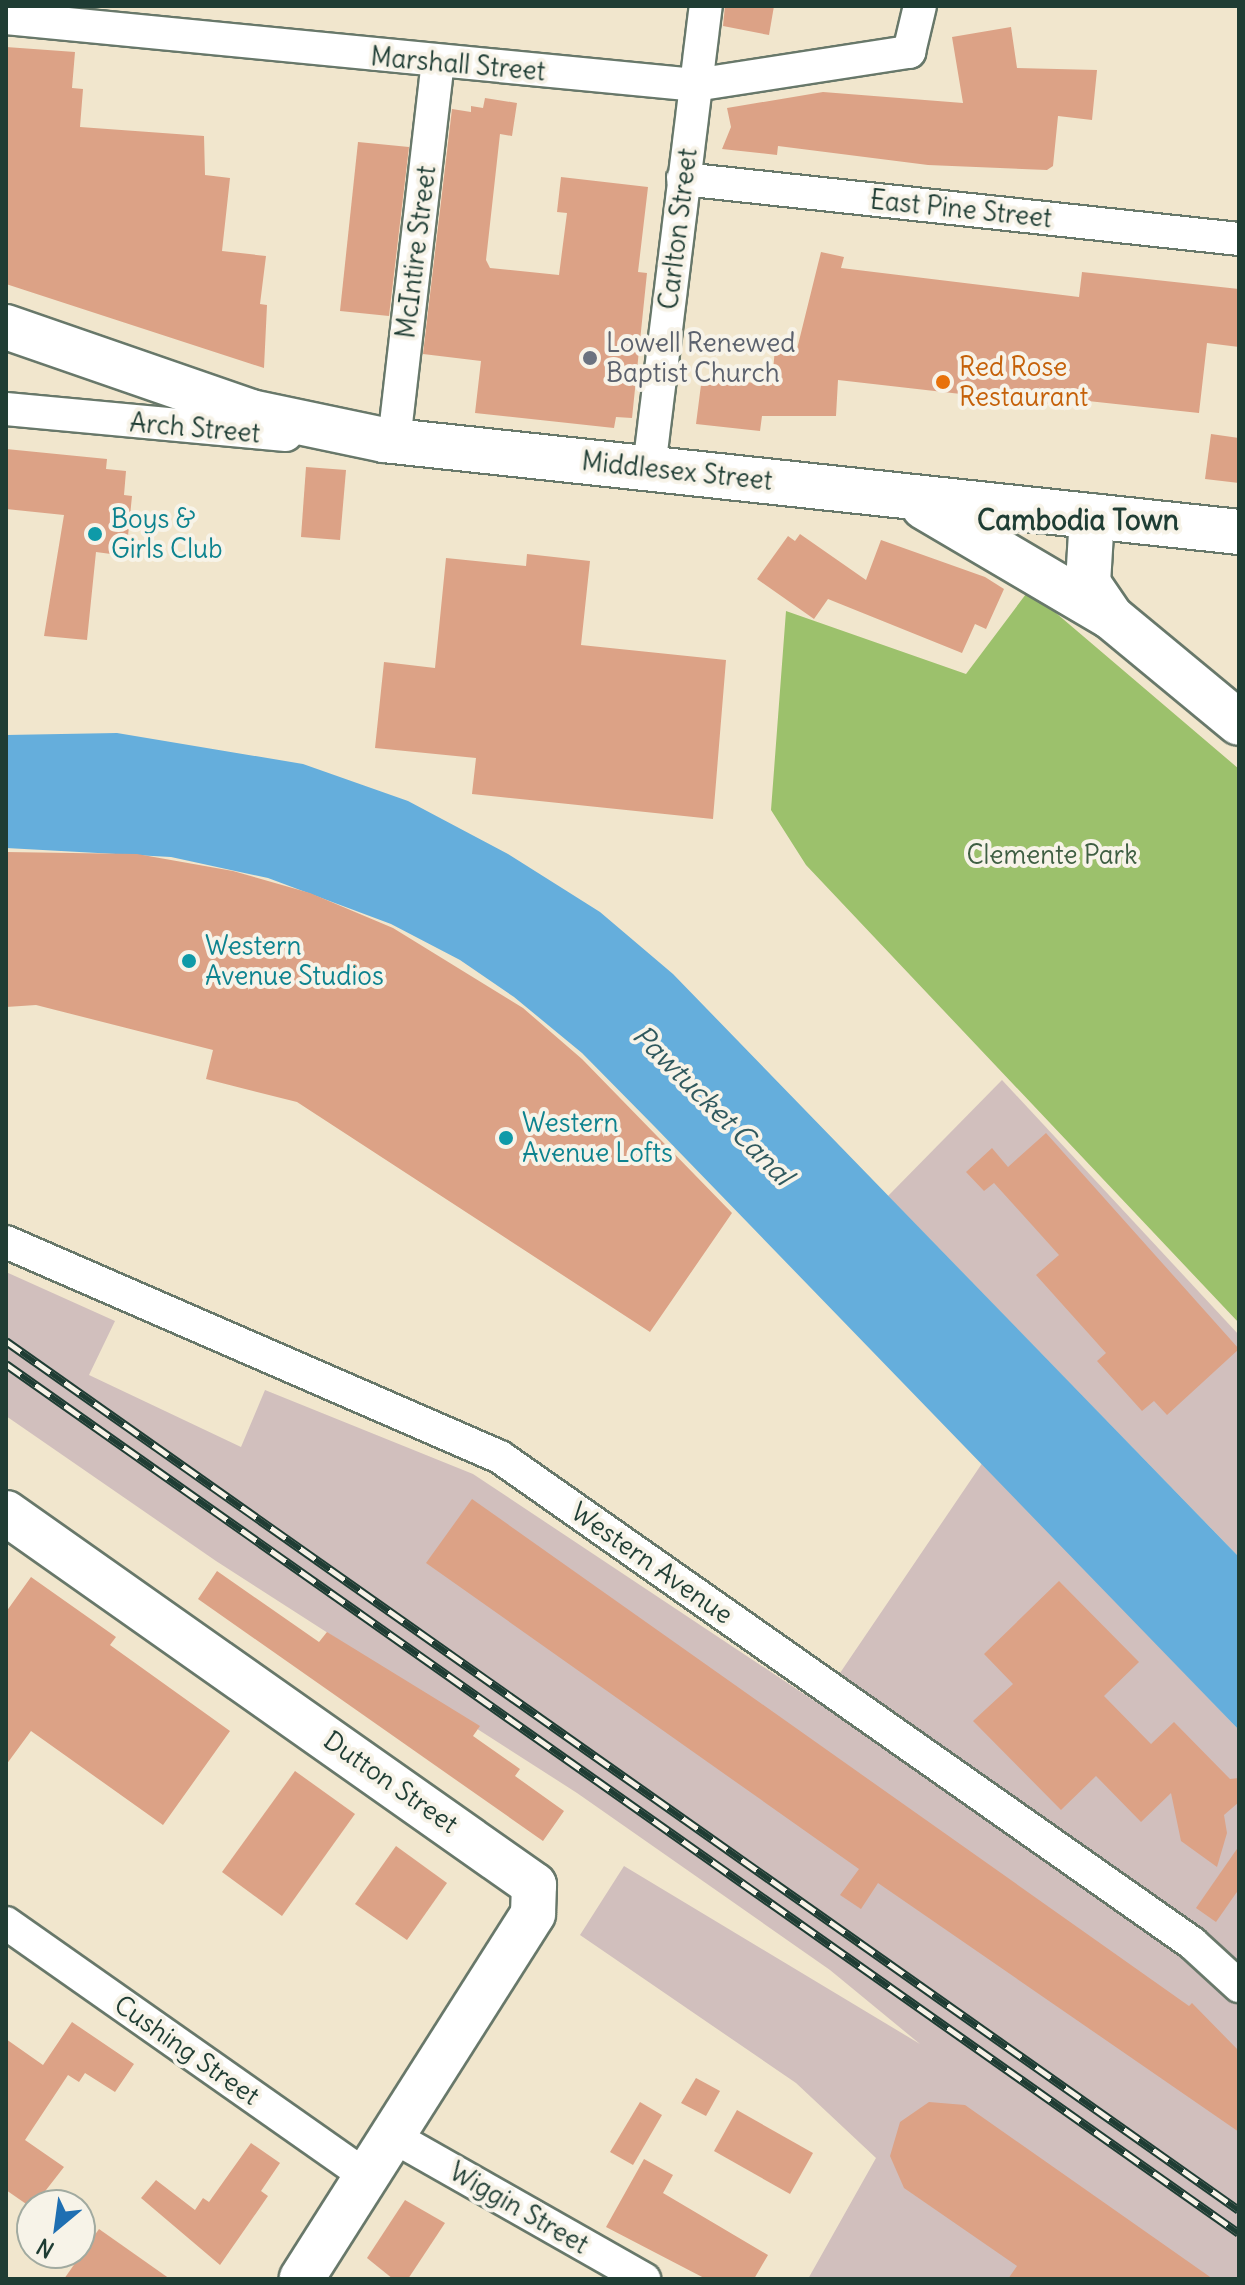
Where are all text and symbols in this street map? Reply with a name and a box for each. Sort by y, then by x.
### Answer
street label: Marshall Street [369,41,547,87]
street label: Carlton Street [653,147,703,311]
street label: McIntire Street [390,164,442,340]
street label: East Pine Street [869,184,1053,234]
place label: Lowell Renewed Baptist Church [606,327,796,388]
marker: Lowell Renewed Baptist Church [581,349,599,367]
place label: Red Rose Restaurant [959,351,1088,412]
marker: Red Rose Restaurant [934,373,952,391]
street label: Arch Street [128,407,262,449]
street label: Middlesex Street [580,445,774,497]
place label: Boys & Girls Club [111,503,223,564]
district label: Cambodia Town [977,503,1179,537]
marker: Boys & Girls Club [86,525,104,543]
park label: Clemente Park [967,839,1137,871]
place label: Western Avenue Studios [205,930,384,992]
marker: Western Avenue Studios [180,952,198,970]
water label: Pawtucket Canal [626,1018,800,1192]
place label: Western Avenue Lofts [522,1107,673,1168]
marker: Western Avenue Lofts [497,1129,515,1147]
street label: Western Avenue [565,1496,739,1630]
street label: Dutton Street [318,1724,464,1840]
street label: Cushing Street [109,1989,265,2111]
street label: Wiggin Street [444,2156,594,2260]
north arrow [16,2189,96,2269]
text: N [32,2232,59,2264]

